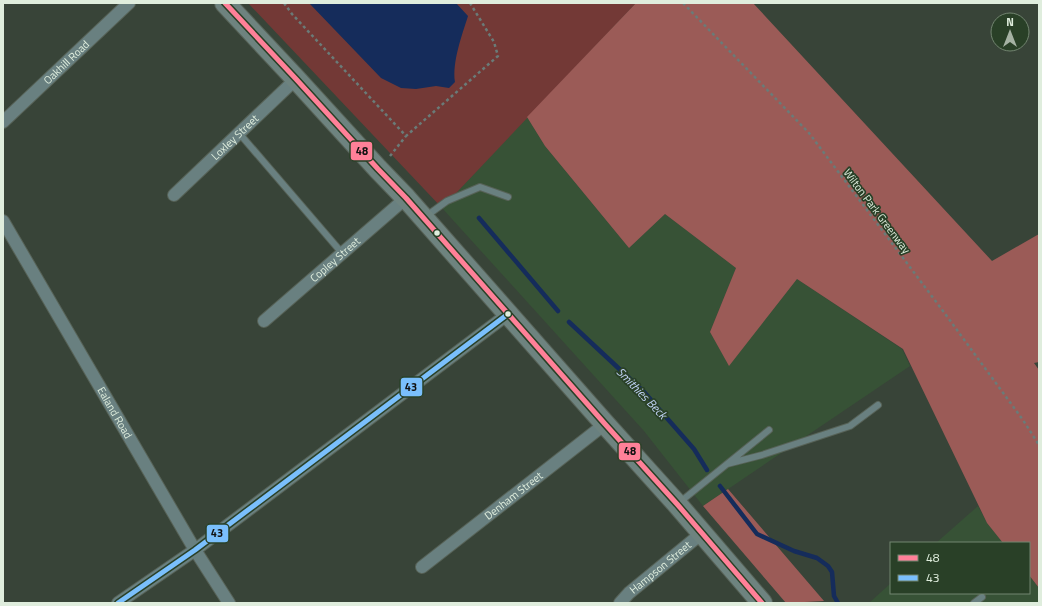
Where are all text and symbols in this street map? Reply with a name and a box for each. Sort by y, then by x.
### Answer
north arrow [990,12,1030,52]
text: N [1006,14,1014,30]
street label: Oakhill Road [40,36,93,88]
street label: Loxley Street [208,111,262,164]
line badge: 48 [350,141,373,161]
text: 48 [356,143,368,159]
street label: Wilton Park Greenway [840,165,915,257]
unlabelled marker [432,228,442,238]
street label: Copley Street [306,233,364,286]
unlabelled marker [503,309,513,319]
water label: Smithies Beck [612,363,673,425]
line badge: 43 [400,377,423,397]
text: 43 [405,379,417,395]
street label: Ealand Road [93,384,136,442]
line badge: 48 [618,442,641,461]
text: 48 [624,443,636,459]
street label: Denham Street [481,468,546,523]
line badge: 43 [206,524,229,543]
text: 43 [211,525,223,541]
street label: Hampson Street [626,537,695,597]
legend [890,542,1030,594]
text: 48 [926,548,940,567]
text: 43 [926,568,939,587]

